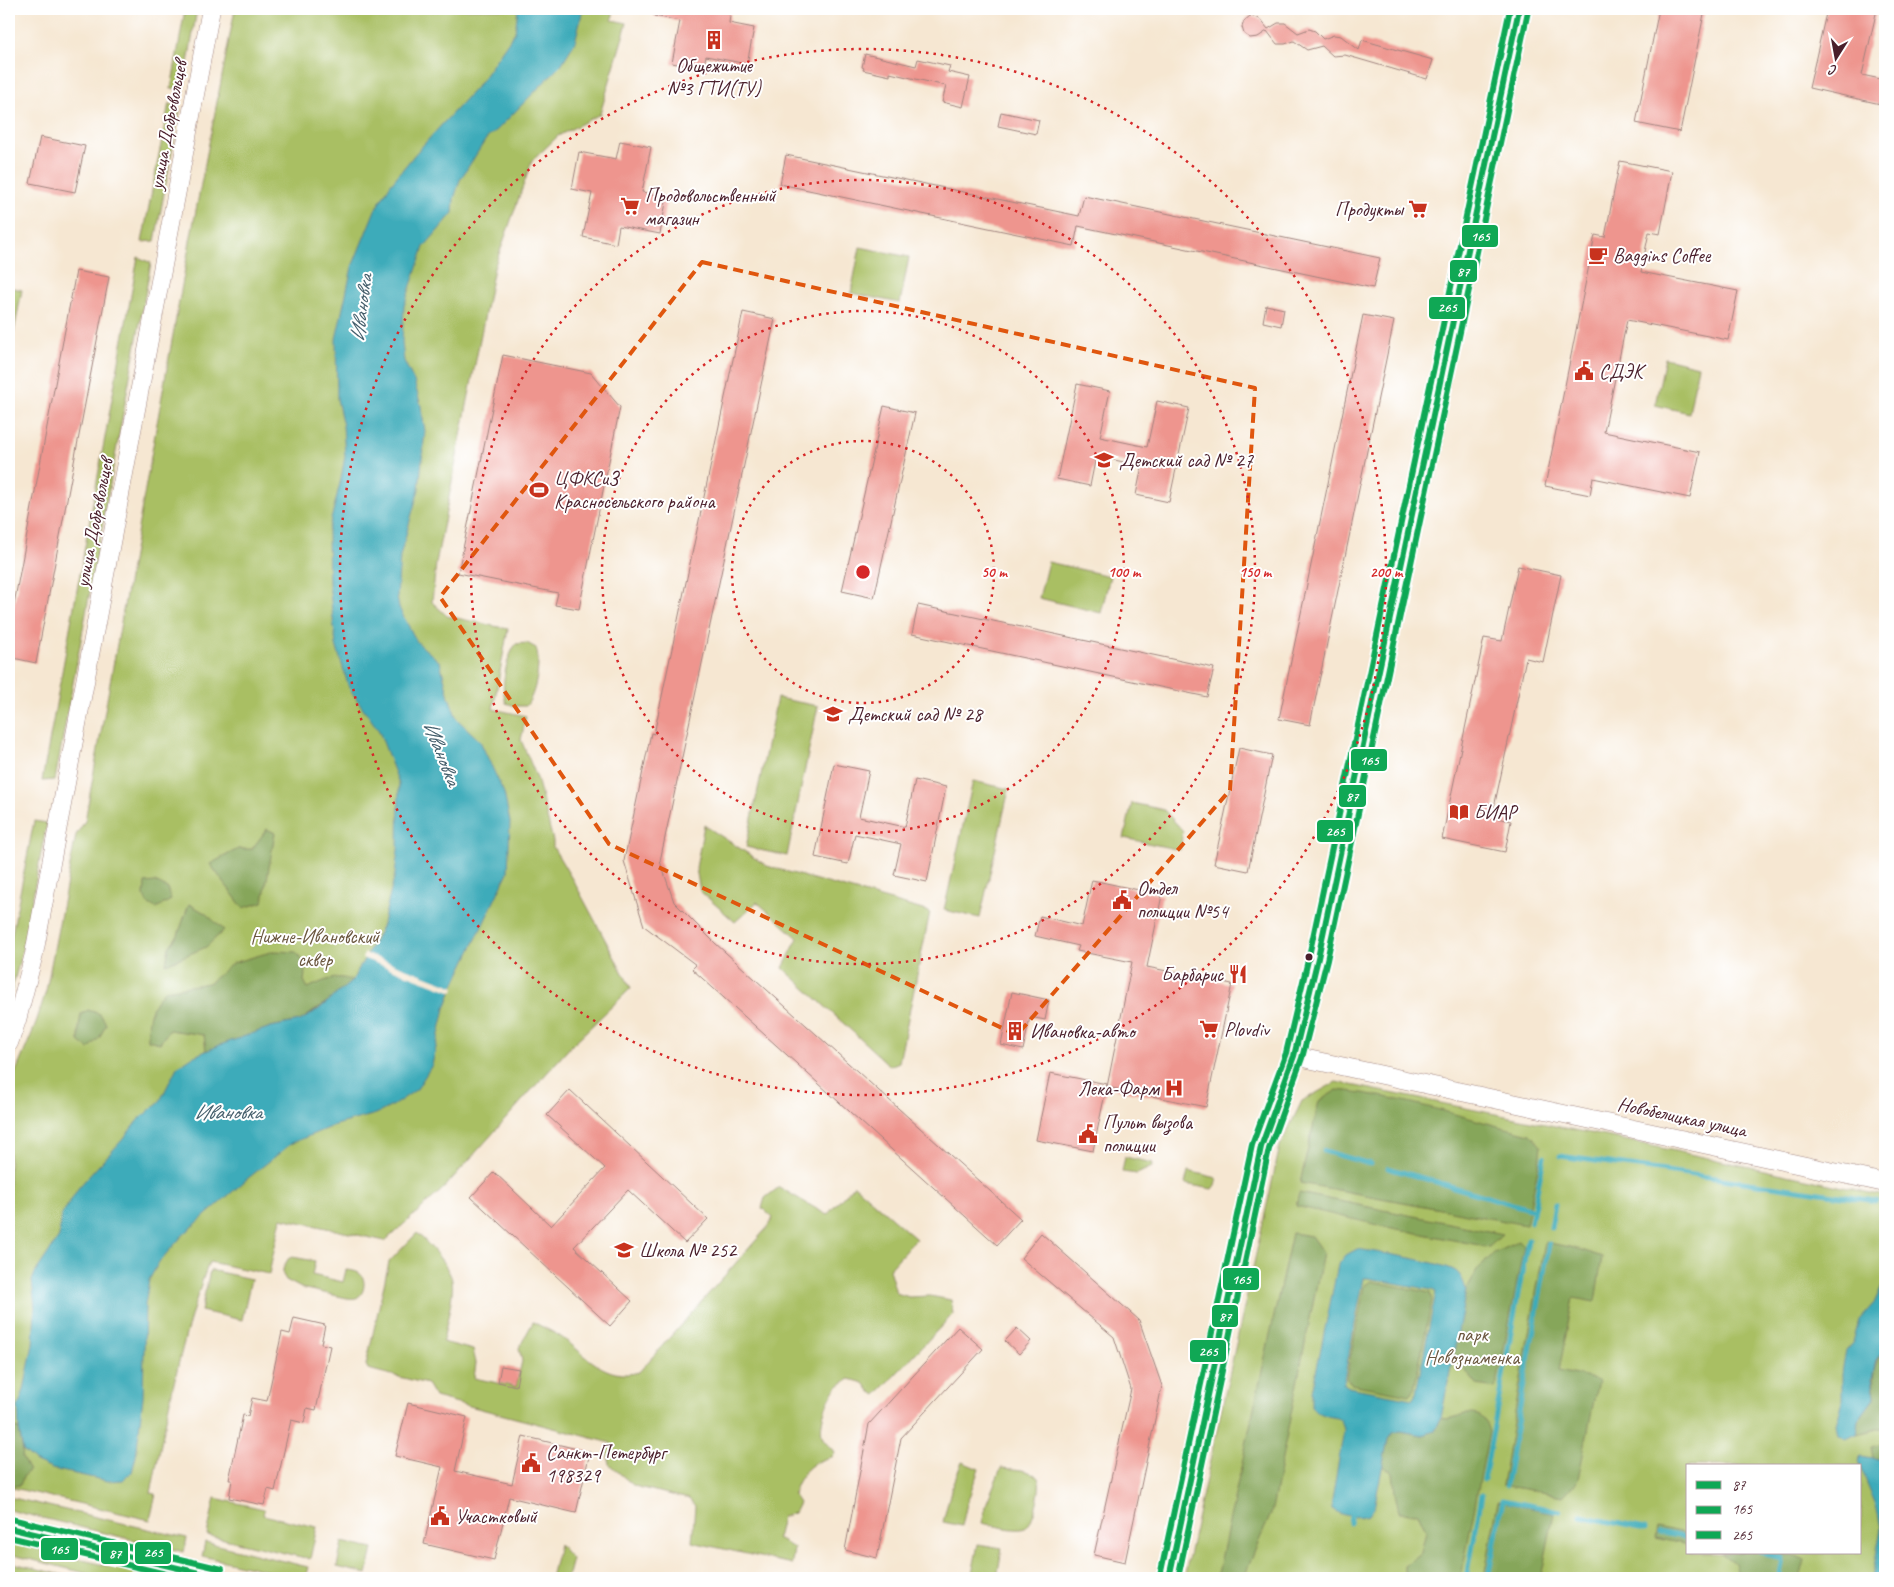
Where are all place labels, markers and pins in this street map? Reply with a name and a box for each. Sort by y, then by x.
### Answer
building icon: Общежитие №3 ГТИ(ТУ) [703,29,725,51]
place label: Общежитие №3 ГТИ(ТУ) [667,53,762,101]
place label: Продовольственный магазин [645,183,777,231]
supermarket icon: Продовольственный магазин [619,195,641,217]
place label: Продукты [1335,197,1404,222]
supermarket icon: Продукты [1407,198,1429,220]
place label: Baggins Coffee [1613,243,1712,268]
cafe icon: Baggins Coffee [1587,244,1609,266]
place label: СДЭК [1599,359,1647,384]
public building icon: СДЭК [1573,360,1595,382]
place label: Детский сад № 27 [1119,448,1254,473]
school or university icon: Детский сад № 27 [1093,449,1115,471]
place label: ЦФКСиЗ Красносельского района [554,466,717,514]
sports icon: ЦФКСиЗ Красносельского района [528,479,550,501]
centre of rings [854,563,872,581]
place label: Детский сад № 28 [848,702,984,727]
school or university icon: Детский сад № 28 [822,703,844,725]
place label: БИАР [1474,800,1519,825]
library icon: БИАР [1448,801,1470,823]
place label: Отдел полиции №54 [1137,876,1230,924]
public building icon: Отдел полиции №54 [1111,889,1133,911]
unlabelled marker [1304,952,1314,962]
place label: Барбарис [1161,962,1224,987]
restaurant icon: Барбарис [1227,963,1249,985]
place label: Plovdiv [1224,1017,1271,1042]
supermarket icon: Plovdiv [1198,1018,1220,1040]
place label: Ивановка-авто [1030,1019,1137,1044]
building icon: Ивановка-авто [1004,1020,1026,1042]
place label: Лека-Фарм [1078,1076,1160,1101]
hospital icon: Лека-Фарм [1163,1077,1185,1099]
place label: Пульт вызова полиции [1103,1110,1194,1158]
public building icon: Пульт вызова полиции [1077,1123,1099,1145]
place label: Школа № 252 [639,1238,738,1263]
school or university icon: Школа № 252 [613,1239,635,1261]
place label: Санкт-Петербург 198329 [546,1440,669,1488]
public building icon: Санкт-Петербург 198329 [520,1452,542,1474]
place label: Участковый [455,1504,539,1529]
public building icon: Участковый [429,1505,451,1527]

